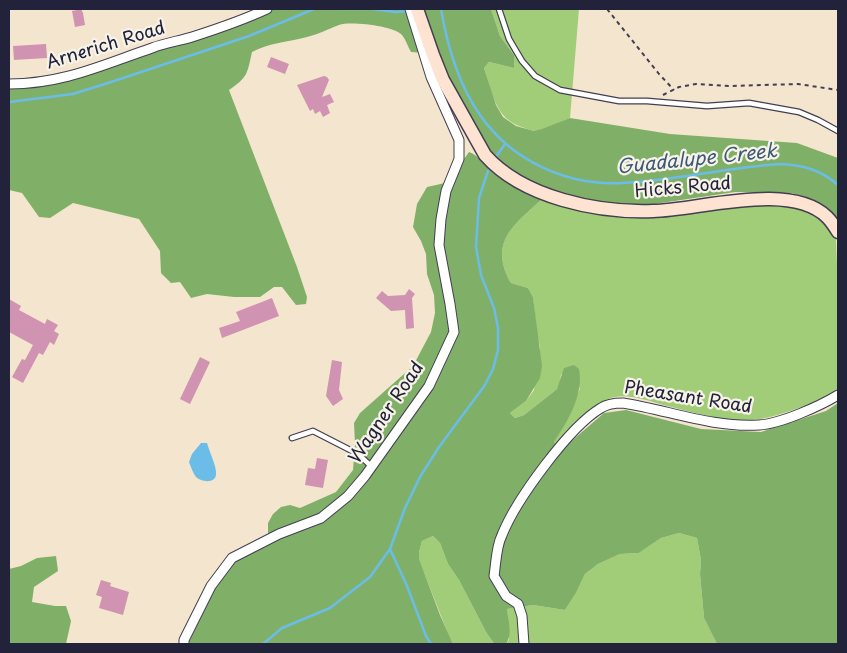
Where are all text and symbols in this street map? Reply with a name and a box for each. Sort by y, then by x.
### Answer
street label: Arnerich Road [44,18,168,74]
water label: Guadalupe Creek [616,140,778,180]
street label: Hicks Road [634,173,732,203]
street label: Wagner Road [345,358,429,468]
street label: Pheasant Road [623,377,753,419]

